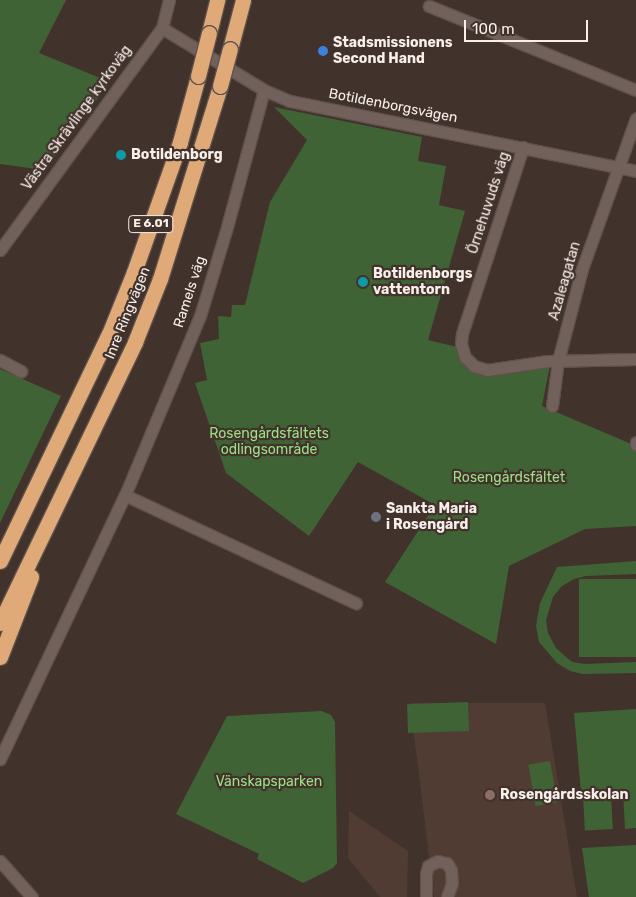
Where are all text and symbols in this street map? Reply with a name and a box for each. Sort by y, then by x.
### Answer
scale bar [466,10,590,42]
text: 100 m [472,20,514,38]
place label: Stadsmissionens Second Hand [333,35,453,68]
street label: Västra Skrävlinge kyrkoväg [19,42,135,194]
marker: Stadsmissionens Second Hand [317,45,329,57]
street label: Botildenborgsvägen [327,85,459,127]
place label: Botildenborg [131,147,223,163]
marker: Botildenborg [115,149,127,161]
street label: Örnehuvuds väg [465,150,513,256]
road number: E 6.01 [127,214,175,233]
street label: Azaleagatan [546,240,584,322]
street label: Ramels väg [170,254,210,330]
street label: Inre Ringvägen [102,264,154,362]
place label: Botildenborgs vattentorn [373,266,472,298]
marker: Botildenborgs vattentorn [357,276,369,288]
park label: Rosengårdsfältets odlingsområde [209,426,329,458]
park label: Rosengårdsfältet [453,470,565,486]
place label: Sankta Maria i Rosengård [386,501,477,534]
marker: Sankta Maria i Rosengård [370,511,382,523]
park label: Vänskapsparken [216,774,322,790]
place label: Rosengårdsskolan [500,787,629,803]
marker: Rosengårdsskolan [484,789,496,801]

